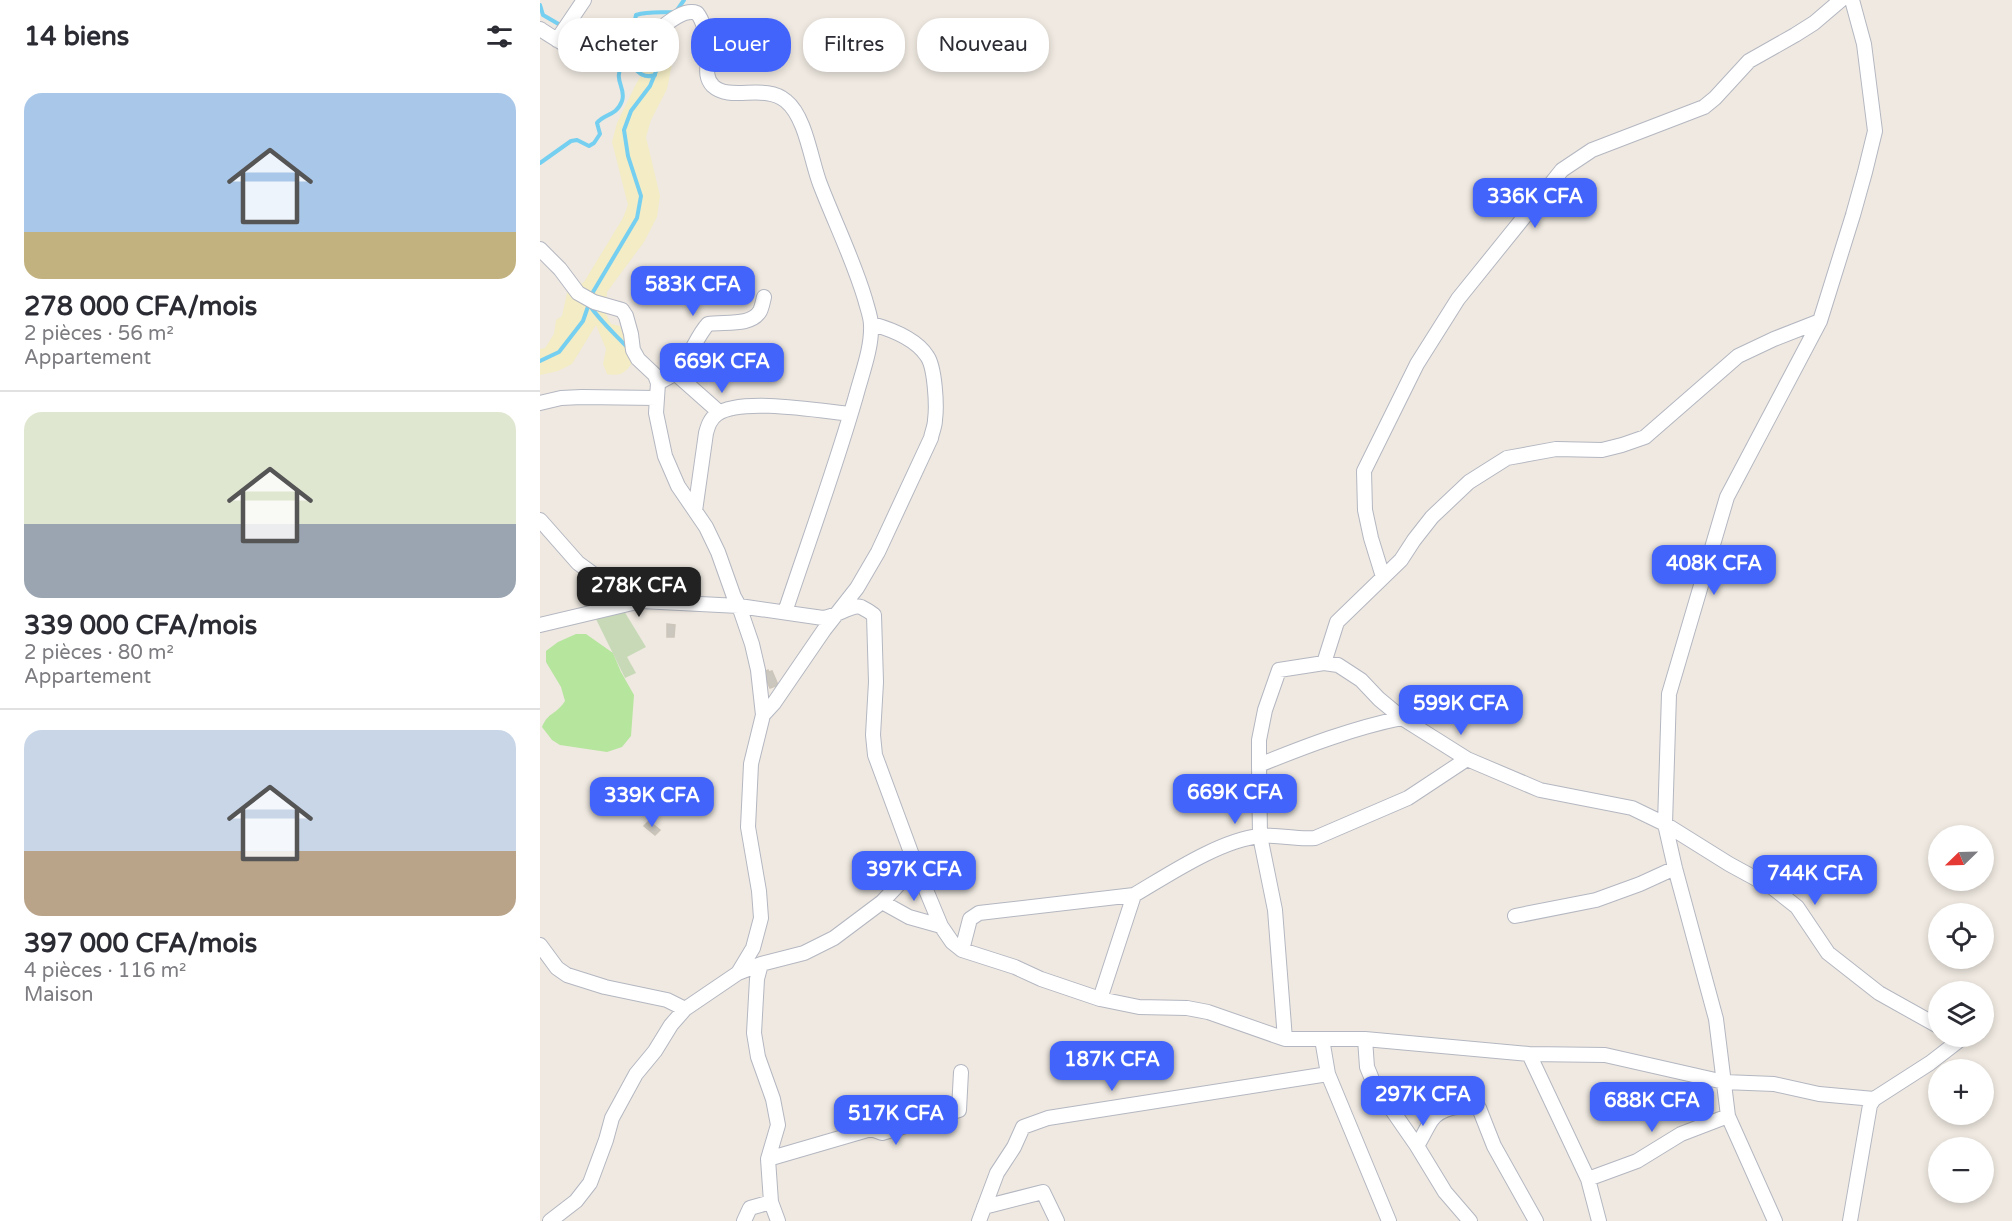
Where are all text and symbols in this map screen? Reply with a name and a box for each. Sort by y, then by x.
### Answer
chip: Acheter [558,18,679,72]
chip: Louer [691,18,791,72]
chip: Filtres [803,18,905,72]
chip: Nouveau [917,18,1049,72]
icon: filters [483,20,516,53]
text: 14 biens [24,21,129,52]
icon: home [216,132,324,240]
pin: 336K CFA [1473,178,1597,229]
text: 336K CFA [1487,185,1583,209]
pin: 583K CFA [631,266,755,317]
text: 583K CFA [645,273,741,297]
text: 278 000 CFA/mois [24,291,257,322]
text: 2 pièces · 56 m² [24,322,174,346]
pin: 669K CFA [660,343,784,394]
text: Appartement [24,346,151,370]
text: 669K CFA [674,350,770,374]
icon: home [216,451,324,559]
pin: 408K CFA [1652,545,1776,596]
text: 408K CFA [1666,552,1762,576]
pin: 278K CFA [577,567,701,618]
text: 278K CFA [591,574,687,598]
text: 339 000 CFA/mois [24,610,257,641]
text: 2 pièces · 80 m² [24,641,174,665]
text: Appartement [24,665,151,689]
pin: 599K CFA [1399,685,1523,736]
text: 599K CFA [1413,692,1509,716]
icon: home [216,769,324,877]
pin: 669K CFA [1173,774,1297,825]
pin: 339K CFA [590,777,714,828]
text: 669K CFA [1187,781,1283,805]
text: 339K CFA [604,784,700,808]
north arrow [1928,825,1994,891]
map controls [1928,825,1994,1203]
pin: 397K CFA [852,851,976,902]
pin: 744K CFA [1753,855,1877,906]
text: 397K CFA [866,858,962,882]
text: 744K CFA [1767,862,1863,886]
button: locate [1928,903,1994,969]
text: 397 000 CFA/mois [24,928,257,959]
text: 4 pièces · 116 m² [24,959,186,983]
button: layers [1928,981,1994,1047]
text: Maison [24,983,93,1007]
pin: 187K CFA [1050,1041,1174,1092]
text: 187K CFA [1064,1048,1160,1072]
button: + [1928,1059,1994,1125]
pin: 297K CFA [1361,1076,1485,1127]
pin: 688K CFA [1590,1082,1714,1133]
text: 297K CFA [1375,1083,1471,1107]
text: 688K CFA [1604,1089,1700,1113]
pin: 517K CFA [834,1095,958,1146]
text: 517K CFA [848,1102,944,1126]
button: − [1928,1137,1994,1203]

